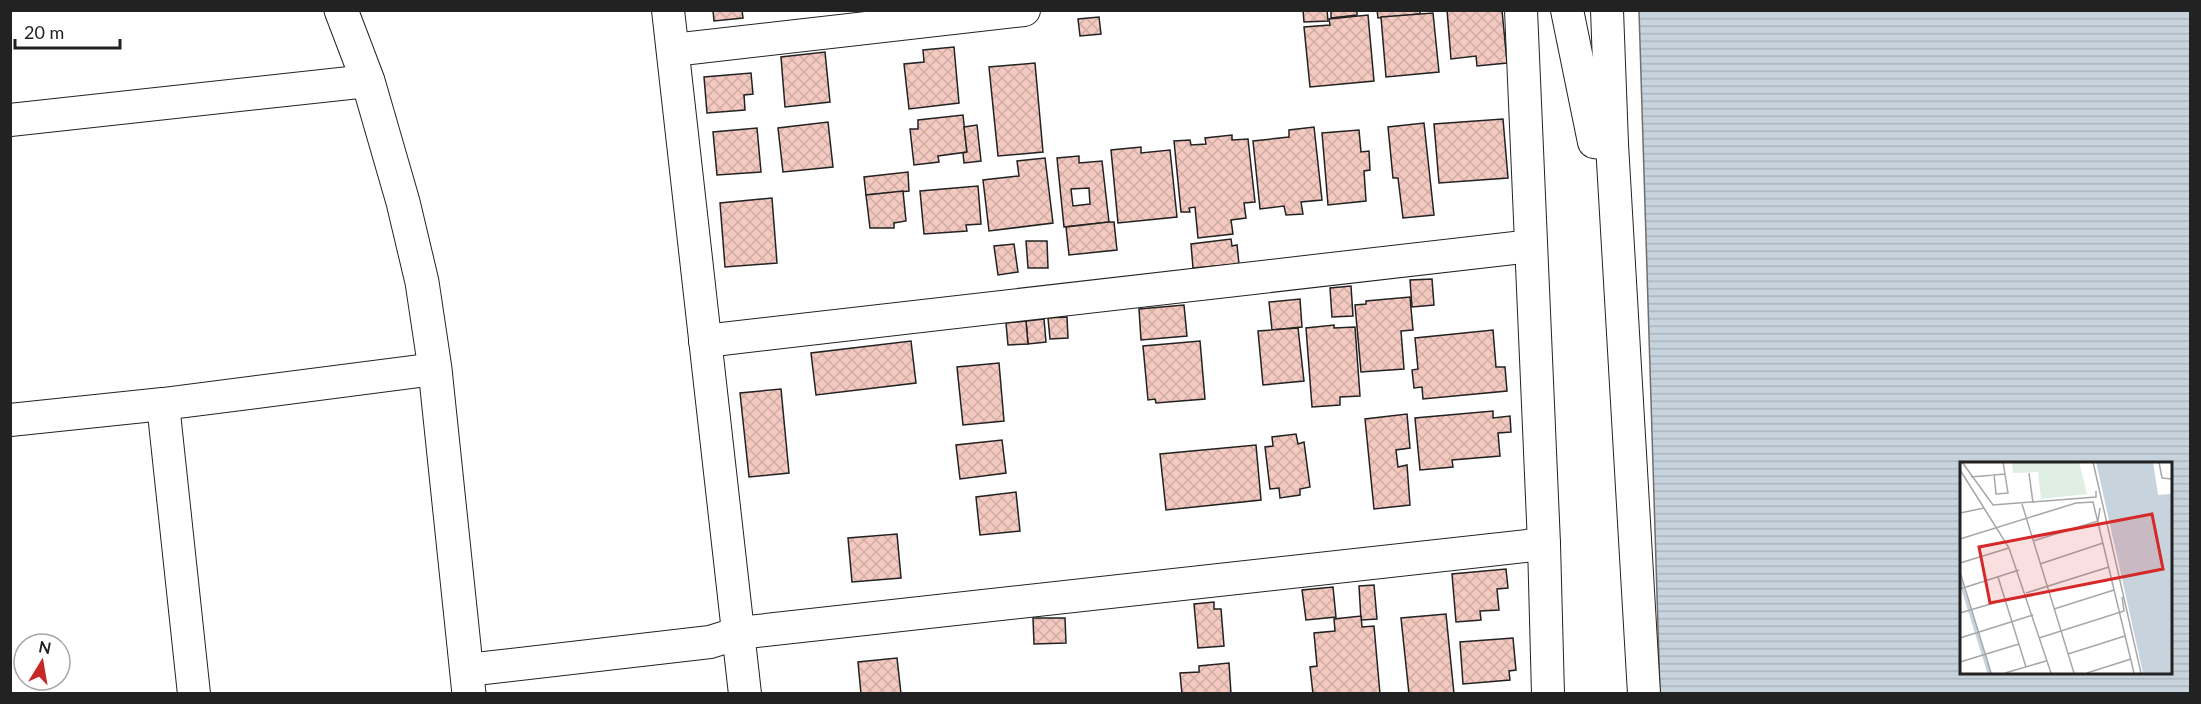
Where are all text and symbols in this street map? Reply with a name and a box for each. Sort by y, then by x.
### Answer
scale bar [15,12,120,50]
text: 20 m [24,21,64,43]
inset map [1960,462,2171,674]
north arrow [12,632,72,692]
text: N [37,636,53,657]

